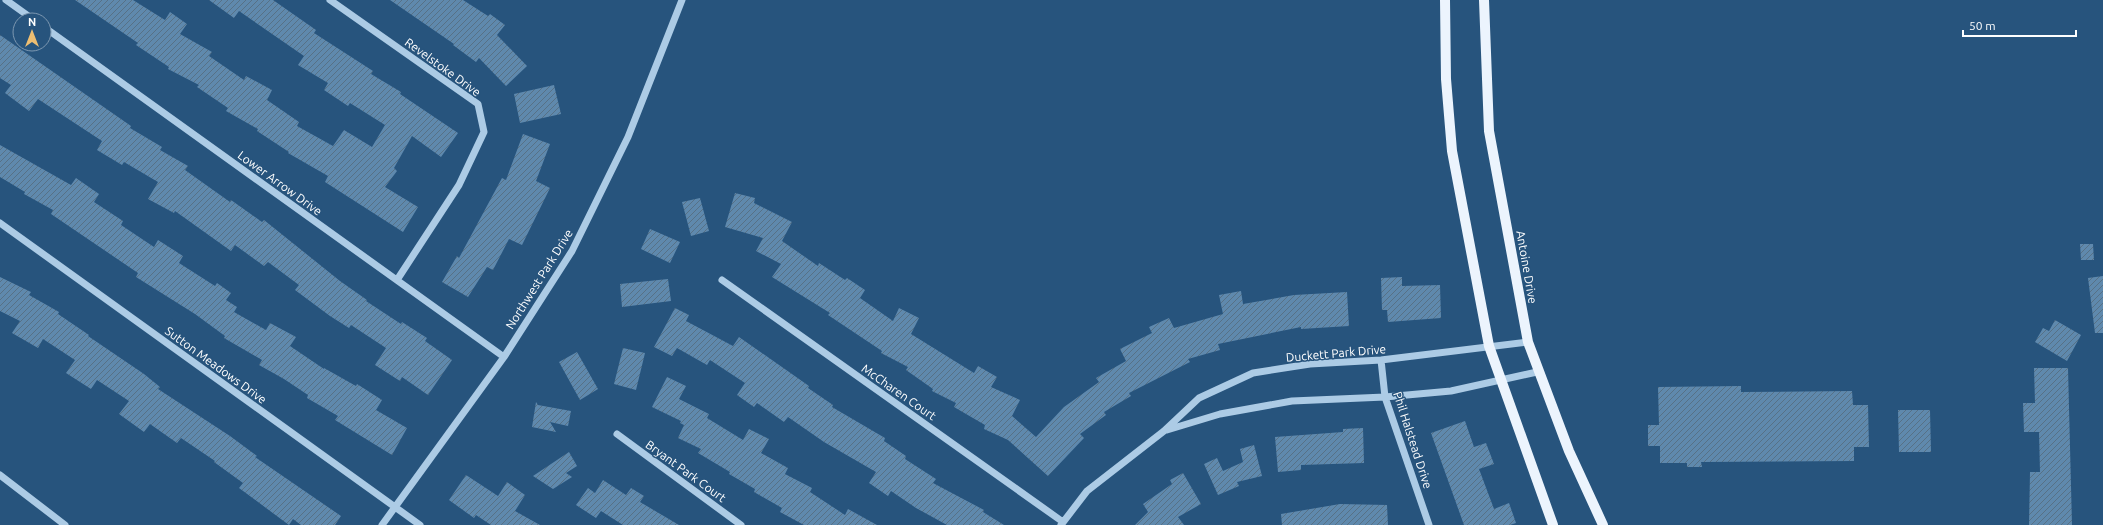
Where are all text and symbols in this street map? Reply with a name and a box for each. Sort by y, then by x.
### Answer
north arrow [12,12,52,52]
scale bar [1963,12,2076,38]
text: N [28,16,36,28]
text: 50 m [1969,19,1996,32]
street label: Revelstoke Drive [403,35,483,99]
street label: Lower Arrow Drive [235,148,325,218]
street label: Northwest Park Drive [503,227,575,331]
street label: Antoine Drive [1514,229,1540,305]
street label: Sutton Meadows Drive [163,324,269,406]
street label: Duckett Park Drive [1285,342,1387,364]
street label: McCharen Court [859,362,939,423]
street label: Phil Halstead Drive [1391,390,1435,490]
street label: Bryant Park Court [643,438,729,505]

